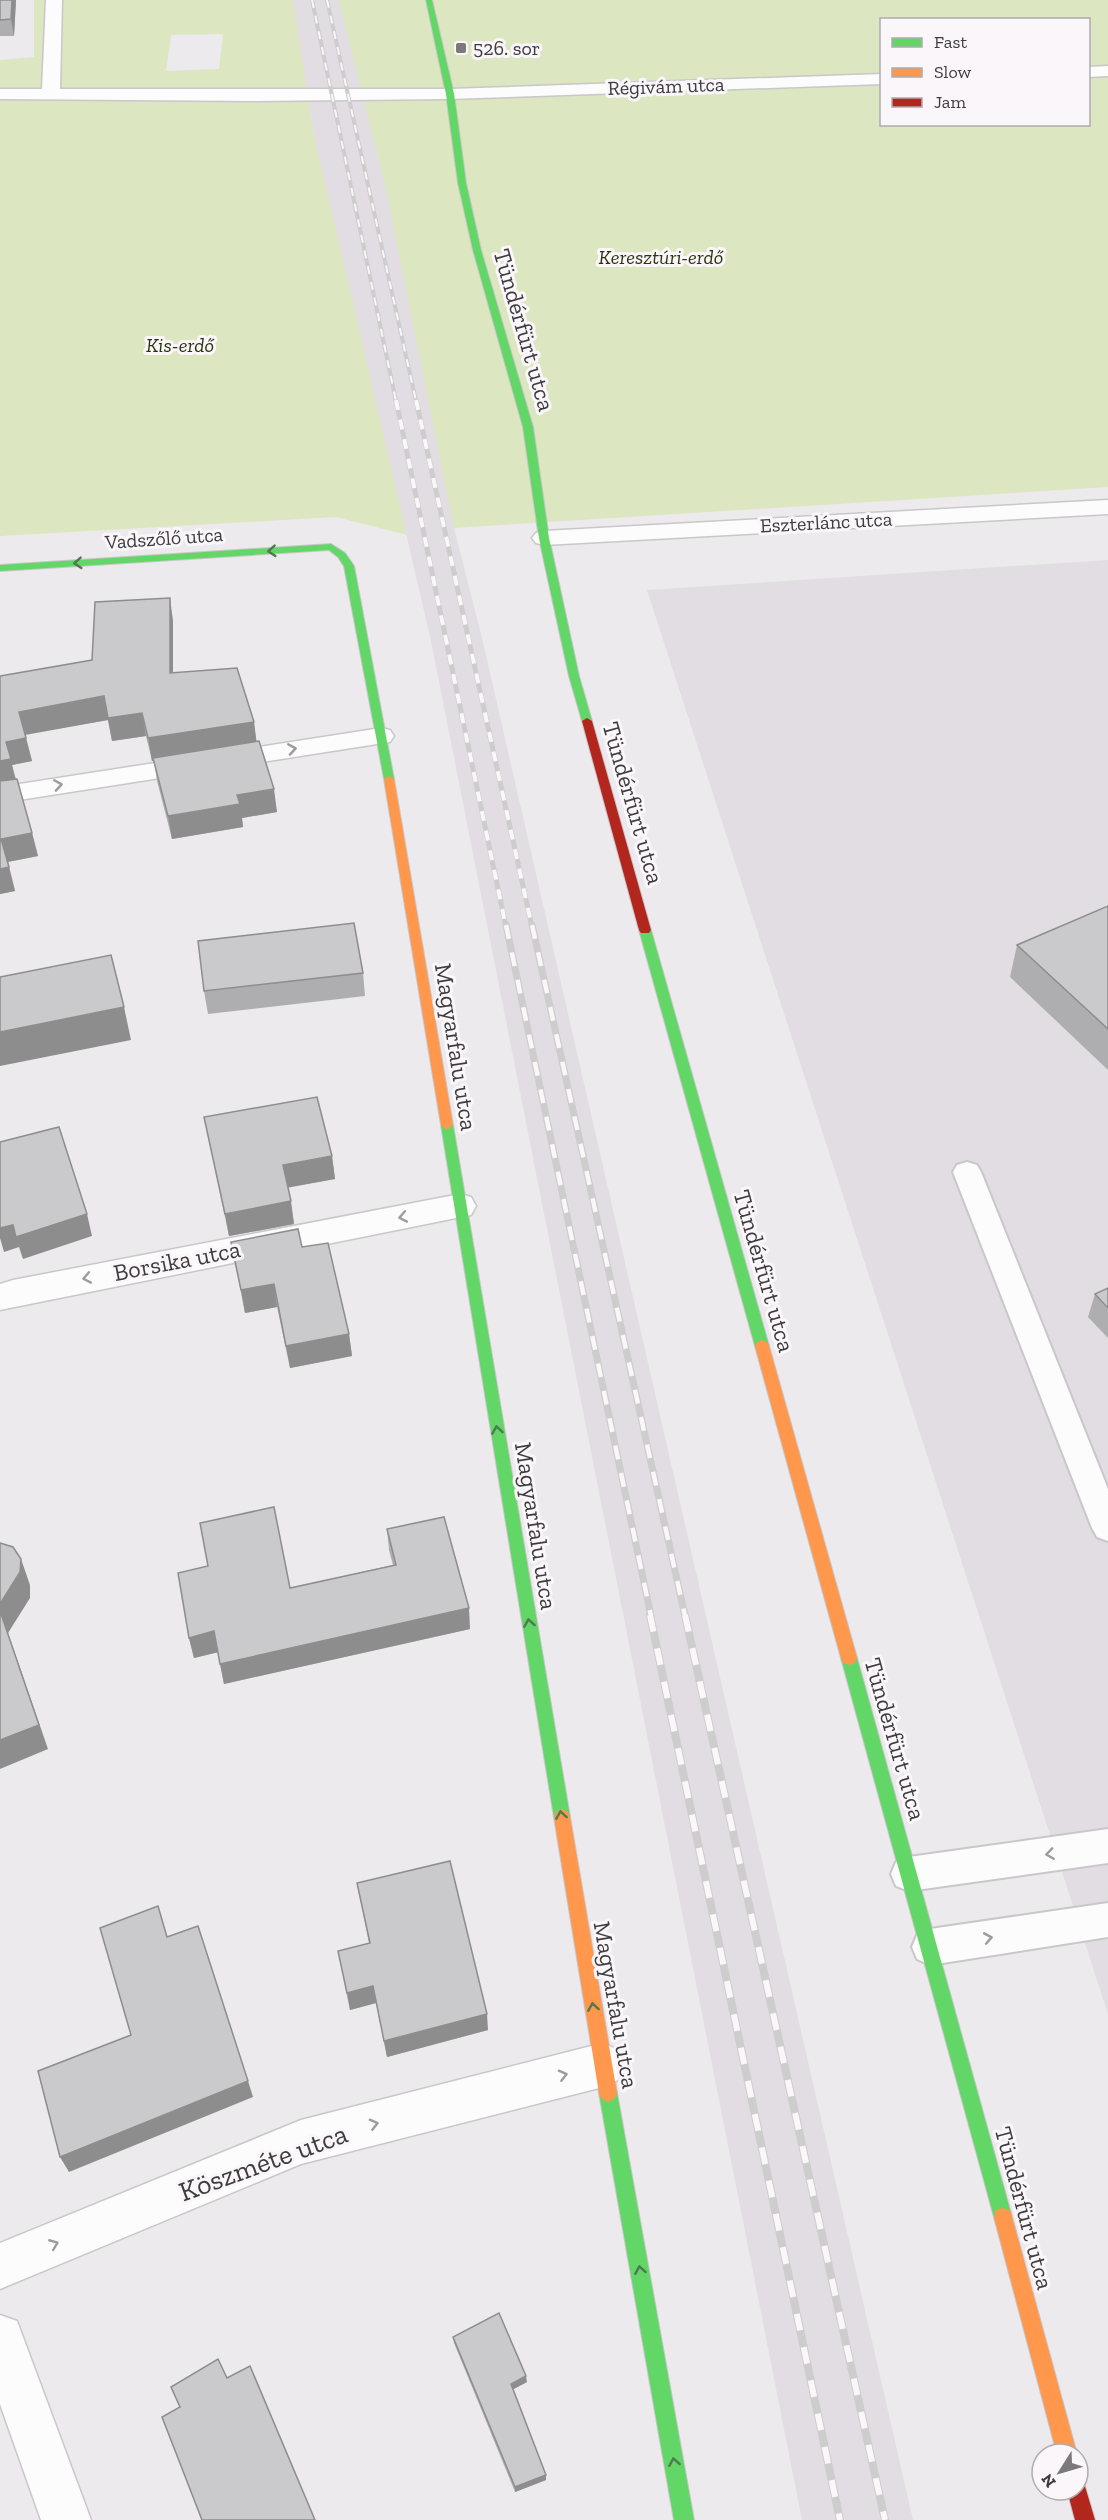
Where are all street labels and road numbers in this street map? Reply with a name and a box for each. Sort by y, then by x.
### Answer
street label: Régivám utca [607,72,725,100]
street label: Tündérfürt utca [487,245,562,415]
street label: Eszterlánc utca [759,507,893,537]
street label: Vadszőlő utca [103,522,224,554]
street label: Tündérfürt utca [596,718,671,888]
street label: Magyarfalu utca [429,961,484,1133]
street label: Tündérfürt utca [727,1186,802,1356]
street label: Borsika utca [111,1234,243,1287]
street label: Magyarfalu utca [509,1440,564,1612]
street label: Tündérfürt utca [858,1654,933,1824]
street label: Magyarfalu utca [588,1919,646,2091]
street label: Köszméte utca [174,2117,352,2208]
street label: Tündérfürt utca [989,2123,1060,2293]

